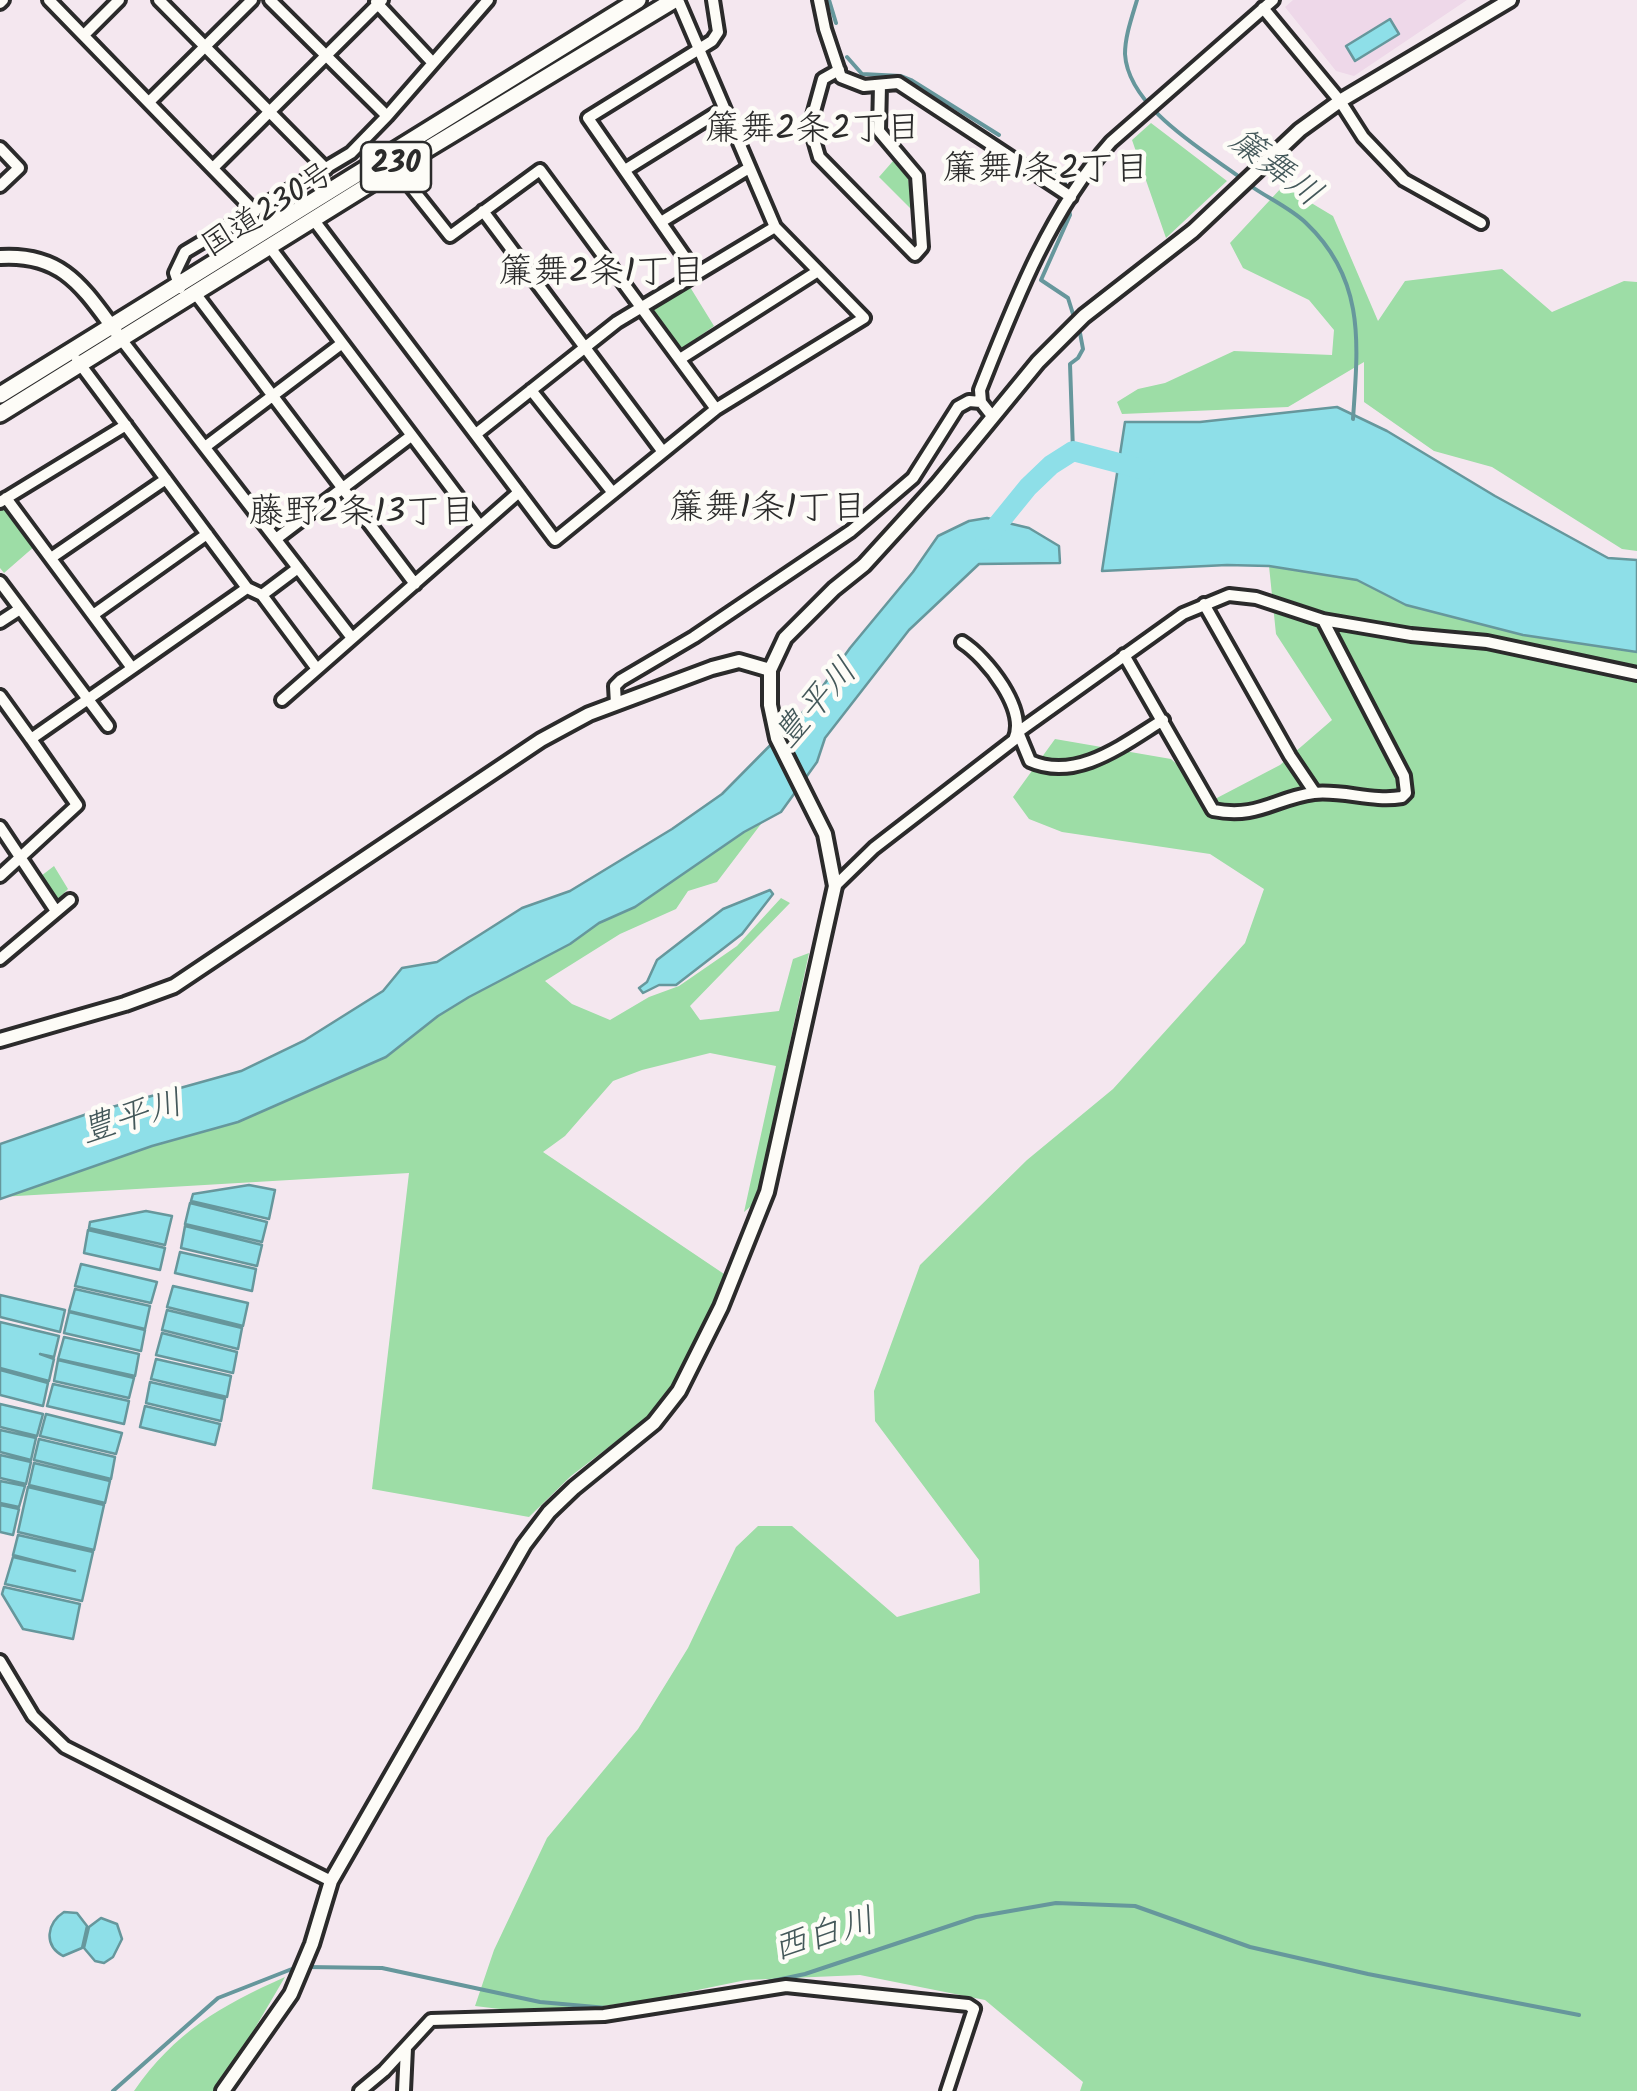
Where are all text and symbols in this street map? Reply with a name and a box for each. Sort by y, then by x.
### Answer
district label: 簾舞2条2丁目 [705,112,921,154]
water label: 簾舞川 [1218,123,1328,219]
road number: 230 [361,142,431,192]
district label: 簾舞1条2丁目 [943,152,1149,194]
street label: 国道230号 [197,157,343,269]
district label: 簾舞2条1丁目 [499,255,705,297]
district label: 簾舞1条1丁目 [670,491,866,533]
district label: 藤野2条13丁目 [249,495,475,537]
water label: 豊平川 [768,653,870,759]
water label: 豊平川 [77,1086,189,1156]
water label: 西白川 [769,1904,881,1974]

